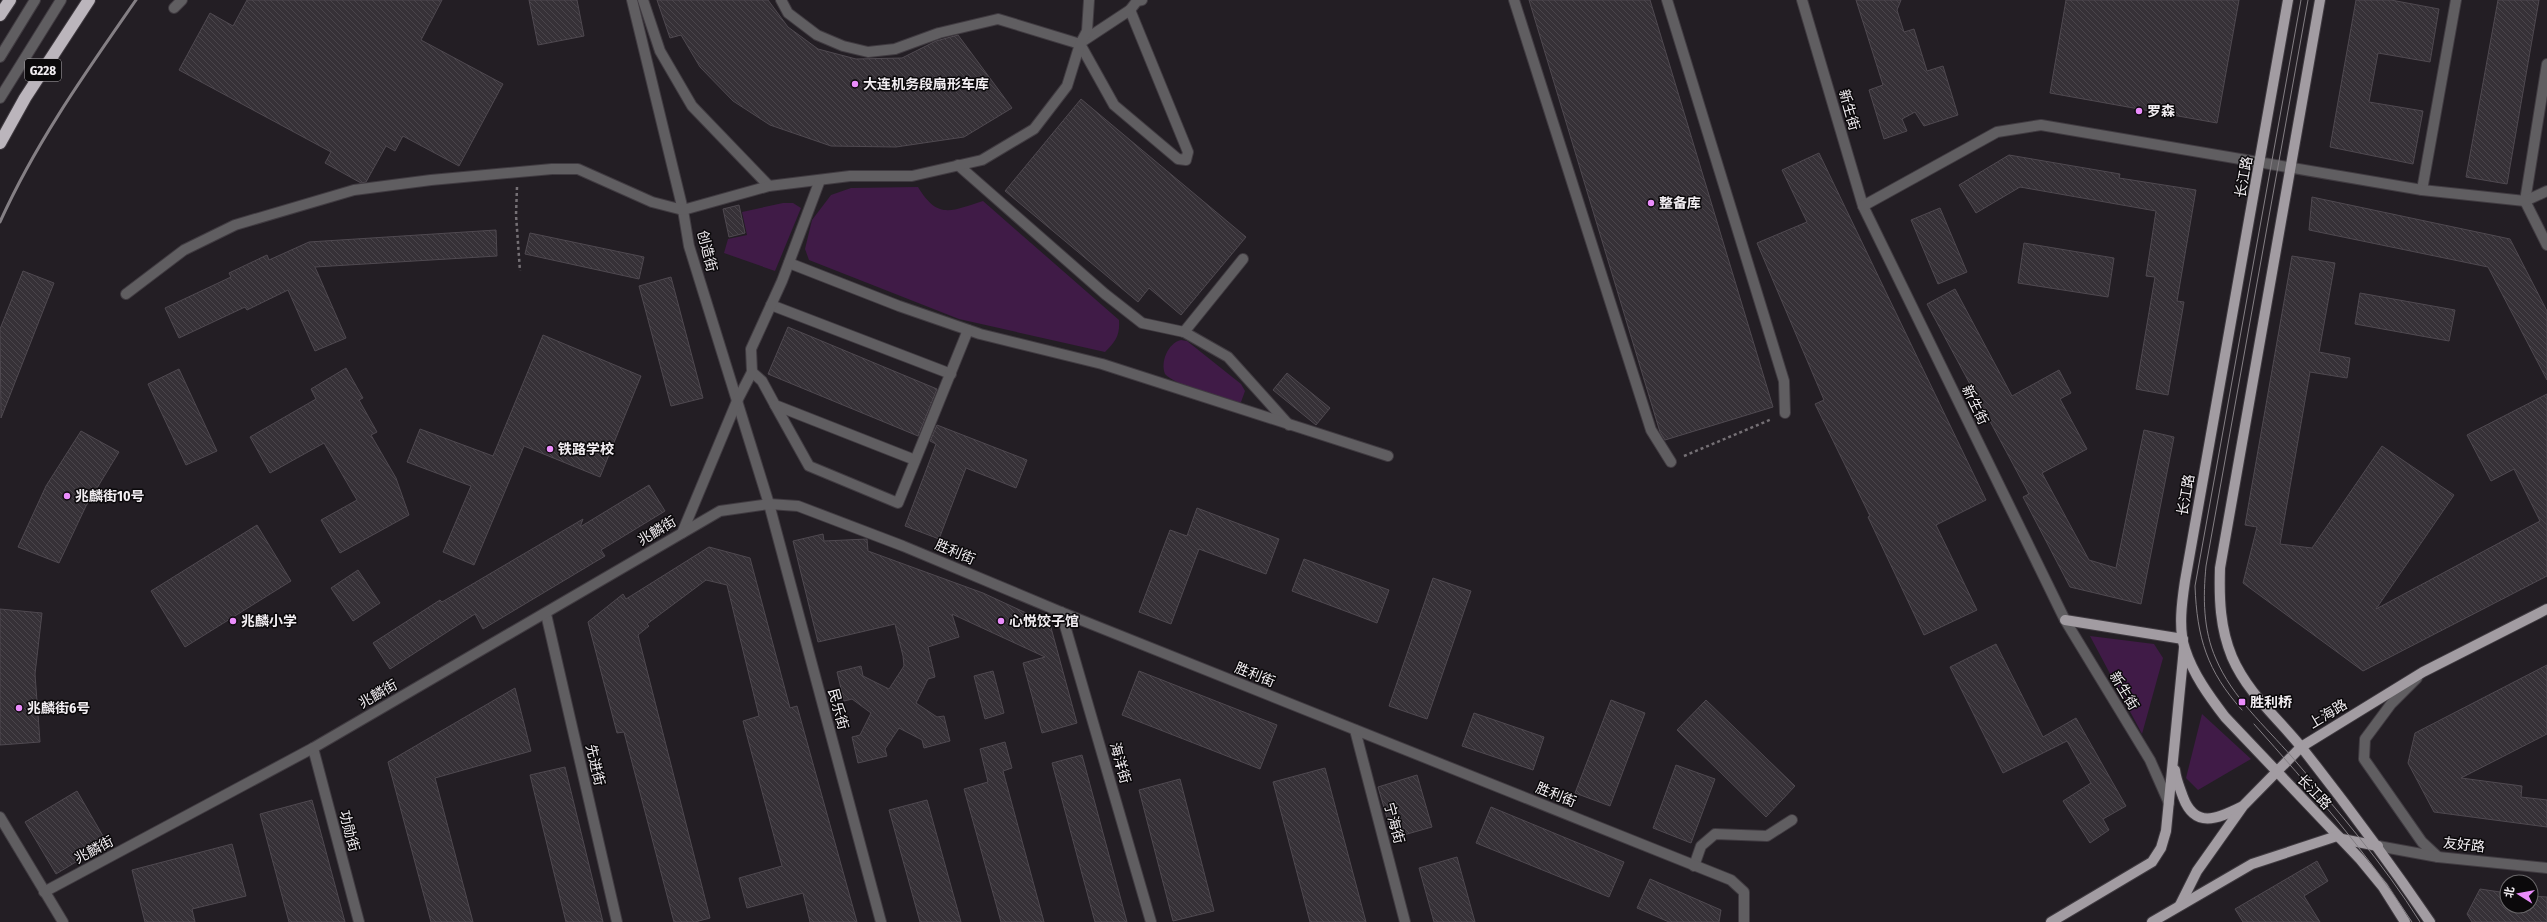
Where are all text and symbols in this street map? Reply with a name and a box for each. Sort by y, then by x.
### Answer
road number: G228 [25,59,61,81]
place label: 大连机务段扇形车库 [863,76,989,93]
marker: 大连机务段扇形车库 [850,79,860,89]
street label: 新生街 [1835,87,1863,133]
place label: 罗森 [2147,103,2175,120]
marker: 罗森 [2134,106,2144,116]
street label: 长江路 [2232,155,2256,199]
place label: 整备库 [1659,195,1701,212]
marker: 整备库 [1646,198,1656,208]
street label: 创造街 [694,229,720,273]
street label: 新生街 [1958,382,1992,428]
place label: 铁路学校 [558,441,614,458]
marker: 铁路学校 [545,444,555,454]
street label: 长江路 [2174,473,2198,517]
place label: 兆麟街10号 [75,488,145,505]
marker: 兆麟街10号 [62,491,72,501]
street label: 兆麟街 [635,513,679,549]
street label: 胜利街 [932,536,978,568]
place label: 兆麟小学 [241,613,297,630]
place label: 心悦饺子馆 [1009,613,1079,630]
marker: 兆麟小学 [228,616,238,626]
marker: 心悦饺子馆 [996,616,1006,626]
street label: 胜利街 [1232,659,1278,691]
street label: 新生街 [2106,669,2142,713]
street label: 兆麟街 [356,676,400,712]
street label: 民乐街 [824,687,852,731]
place label: 胜利桥 [2250,694,2292,711]
street label: 上海路 [2306,696,2350,732]
marker: 胜利桥 [2237,697,2247,707]
place label: 兆麟街6号 [27,700,90,717]
marker: 兆麟街6号 [14,703,24,713]
street label: 海洋街 [1106,740,1134,786]
street label: 先进街 [582,743,608,787]
street label: 长江路 [2293,771,2335,813]
street label: 胜利街 [1533,779,1579,811]
street label: 宁海街 [1380,801,1408,845]
street label: 功勋街 [335,809,363,853]
street label: 兆麟街 [71,833,117,867]
street label: 友好路 [2442,834,2486,856]
north arrow [2499,874,2539,914]
text: 北 [2502,886,2517,899]

